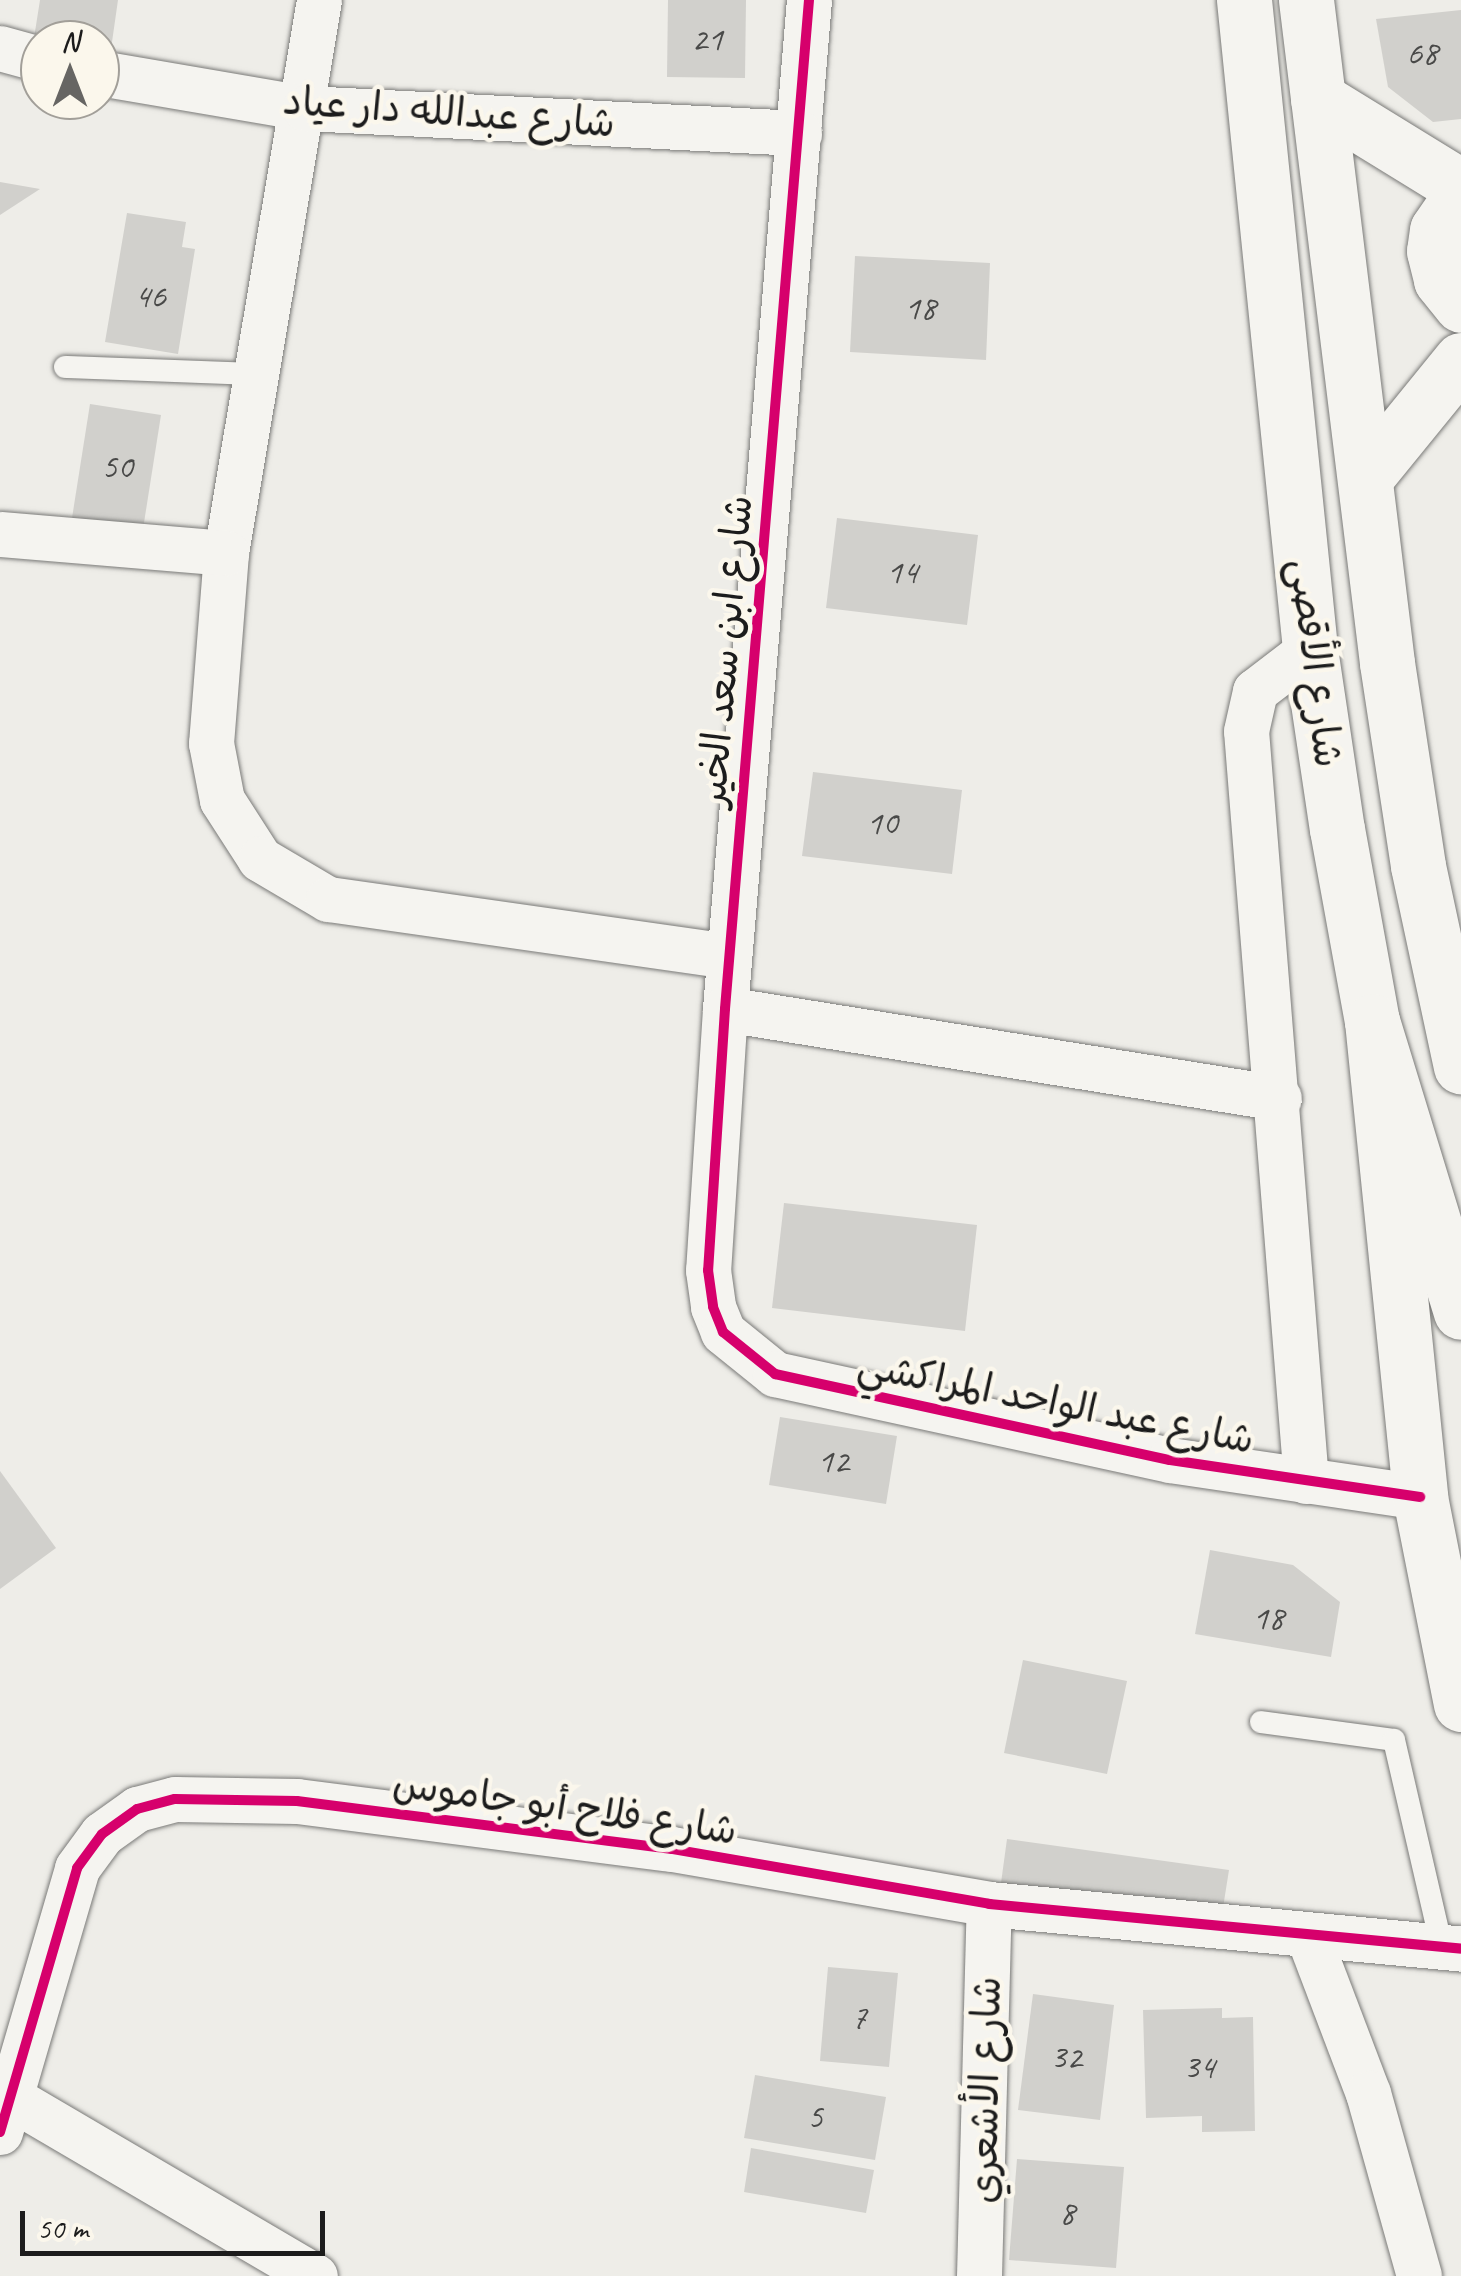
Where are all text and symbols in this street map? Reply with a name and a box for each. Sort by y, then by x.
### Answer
house number: 21 [691,18,723,60]
north arrow [20,20,120,120]
text: N [61,24,79,59]
house number: 68 [1406,32,1438,74]
street label: شارع عبدالله دار عياد [281,76,617,148]
house number: 46 [134,275,166,317]
house number: 18 [904,287,936,329]
house number: 50 [101,446,133,488]
street label: شارع ابن سعد الخير [687,493,763,809]
house number: 14 [886,551,918,593]
street label: شارع الأقصى [1279,556,1353,770]
house number: 10 [866,802,898,844]
street label: شارع عبد الواحد المراكشي [854,1340,1258,1464]
house number: 12 [817,1440,849,1482]
house number: 18 [1252,1597,1284,1639]
street label: شارع فلاح أبو جاموس [390,1759,740,1855]
street label: شارع الأشعري [959,1976,1011,2204]
house number: 7 [851,1996,867,2038]
house number: 32 [1050,2036,1082,2078]
house number: 34 [1183,2046,1215,2088]
house number: 5 [807,2096,823,2138]
scale bar [25,2191,330,2253]
house number: 8 [1059,2192,1075,2234]
text: 50 m [37,2209,88,2247]

